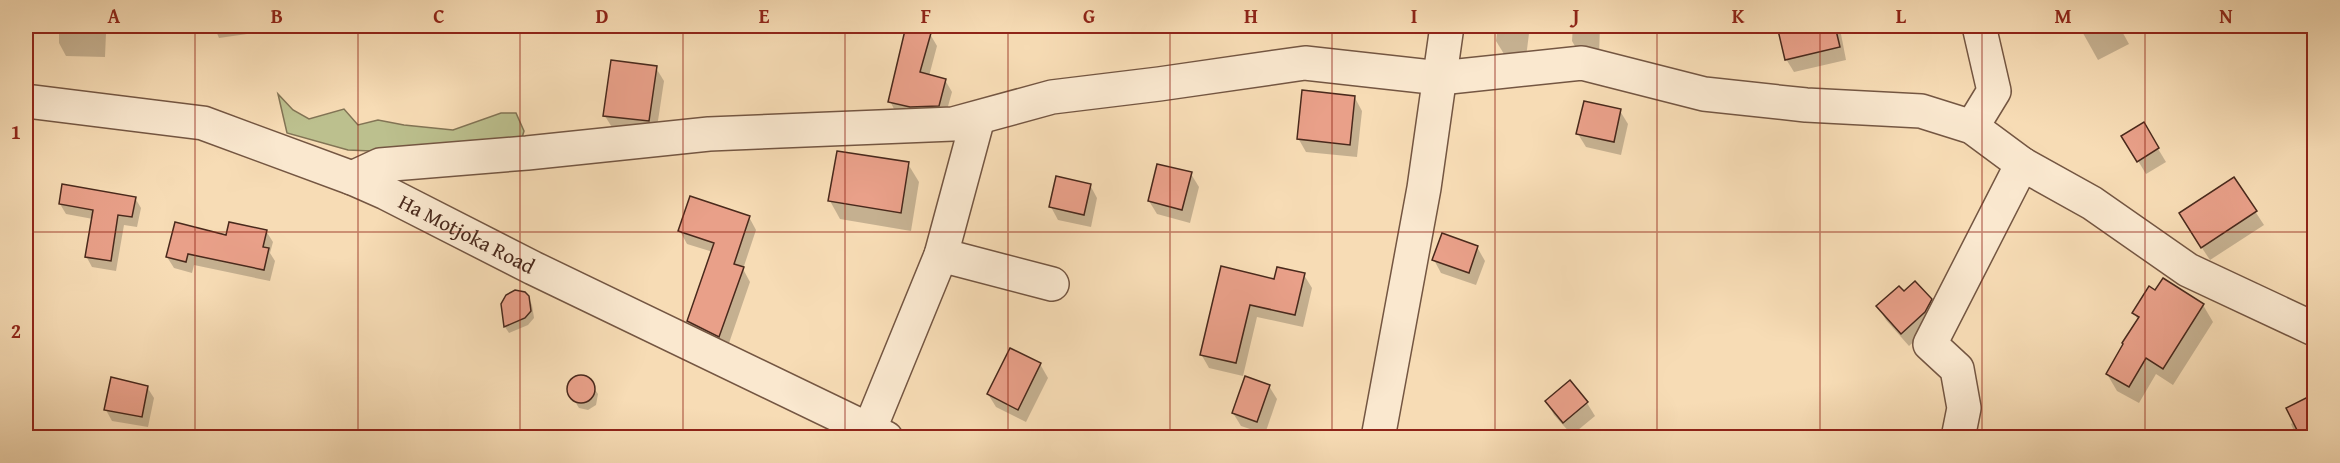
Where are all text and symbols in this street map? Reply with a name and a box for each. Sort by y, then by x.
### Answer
text: A [108,1,121,30]
text: B [271,1,283,30]
text: C [433,1,445,30]
text: D [595,1,609,30]
text: E [759,1,770,30]
text: F [921,1,931,30]
text: G [1083,1,1095,30]
text: H [1244,1,1258,30]
text: I [1411,1,1417,30]
text: J [1570,1,1580,30]
text: K [1732,1,1745,30]
text: L [1896,1,1907,30]
text: M [2054,1,2072,30]
text: N [2219,1,2233,30]
text: 1 [11,117,21,146]
street label: Ha Motjoka Road [393,186,541,282]
text: 2 [11,316,21,345]

